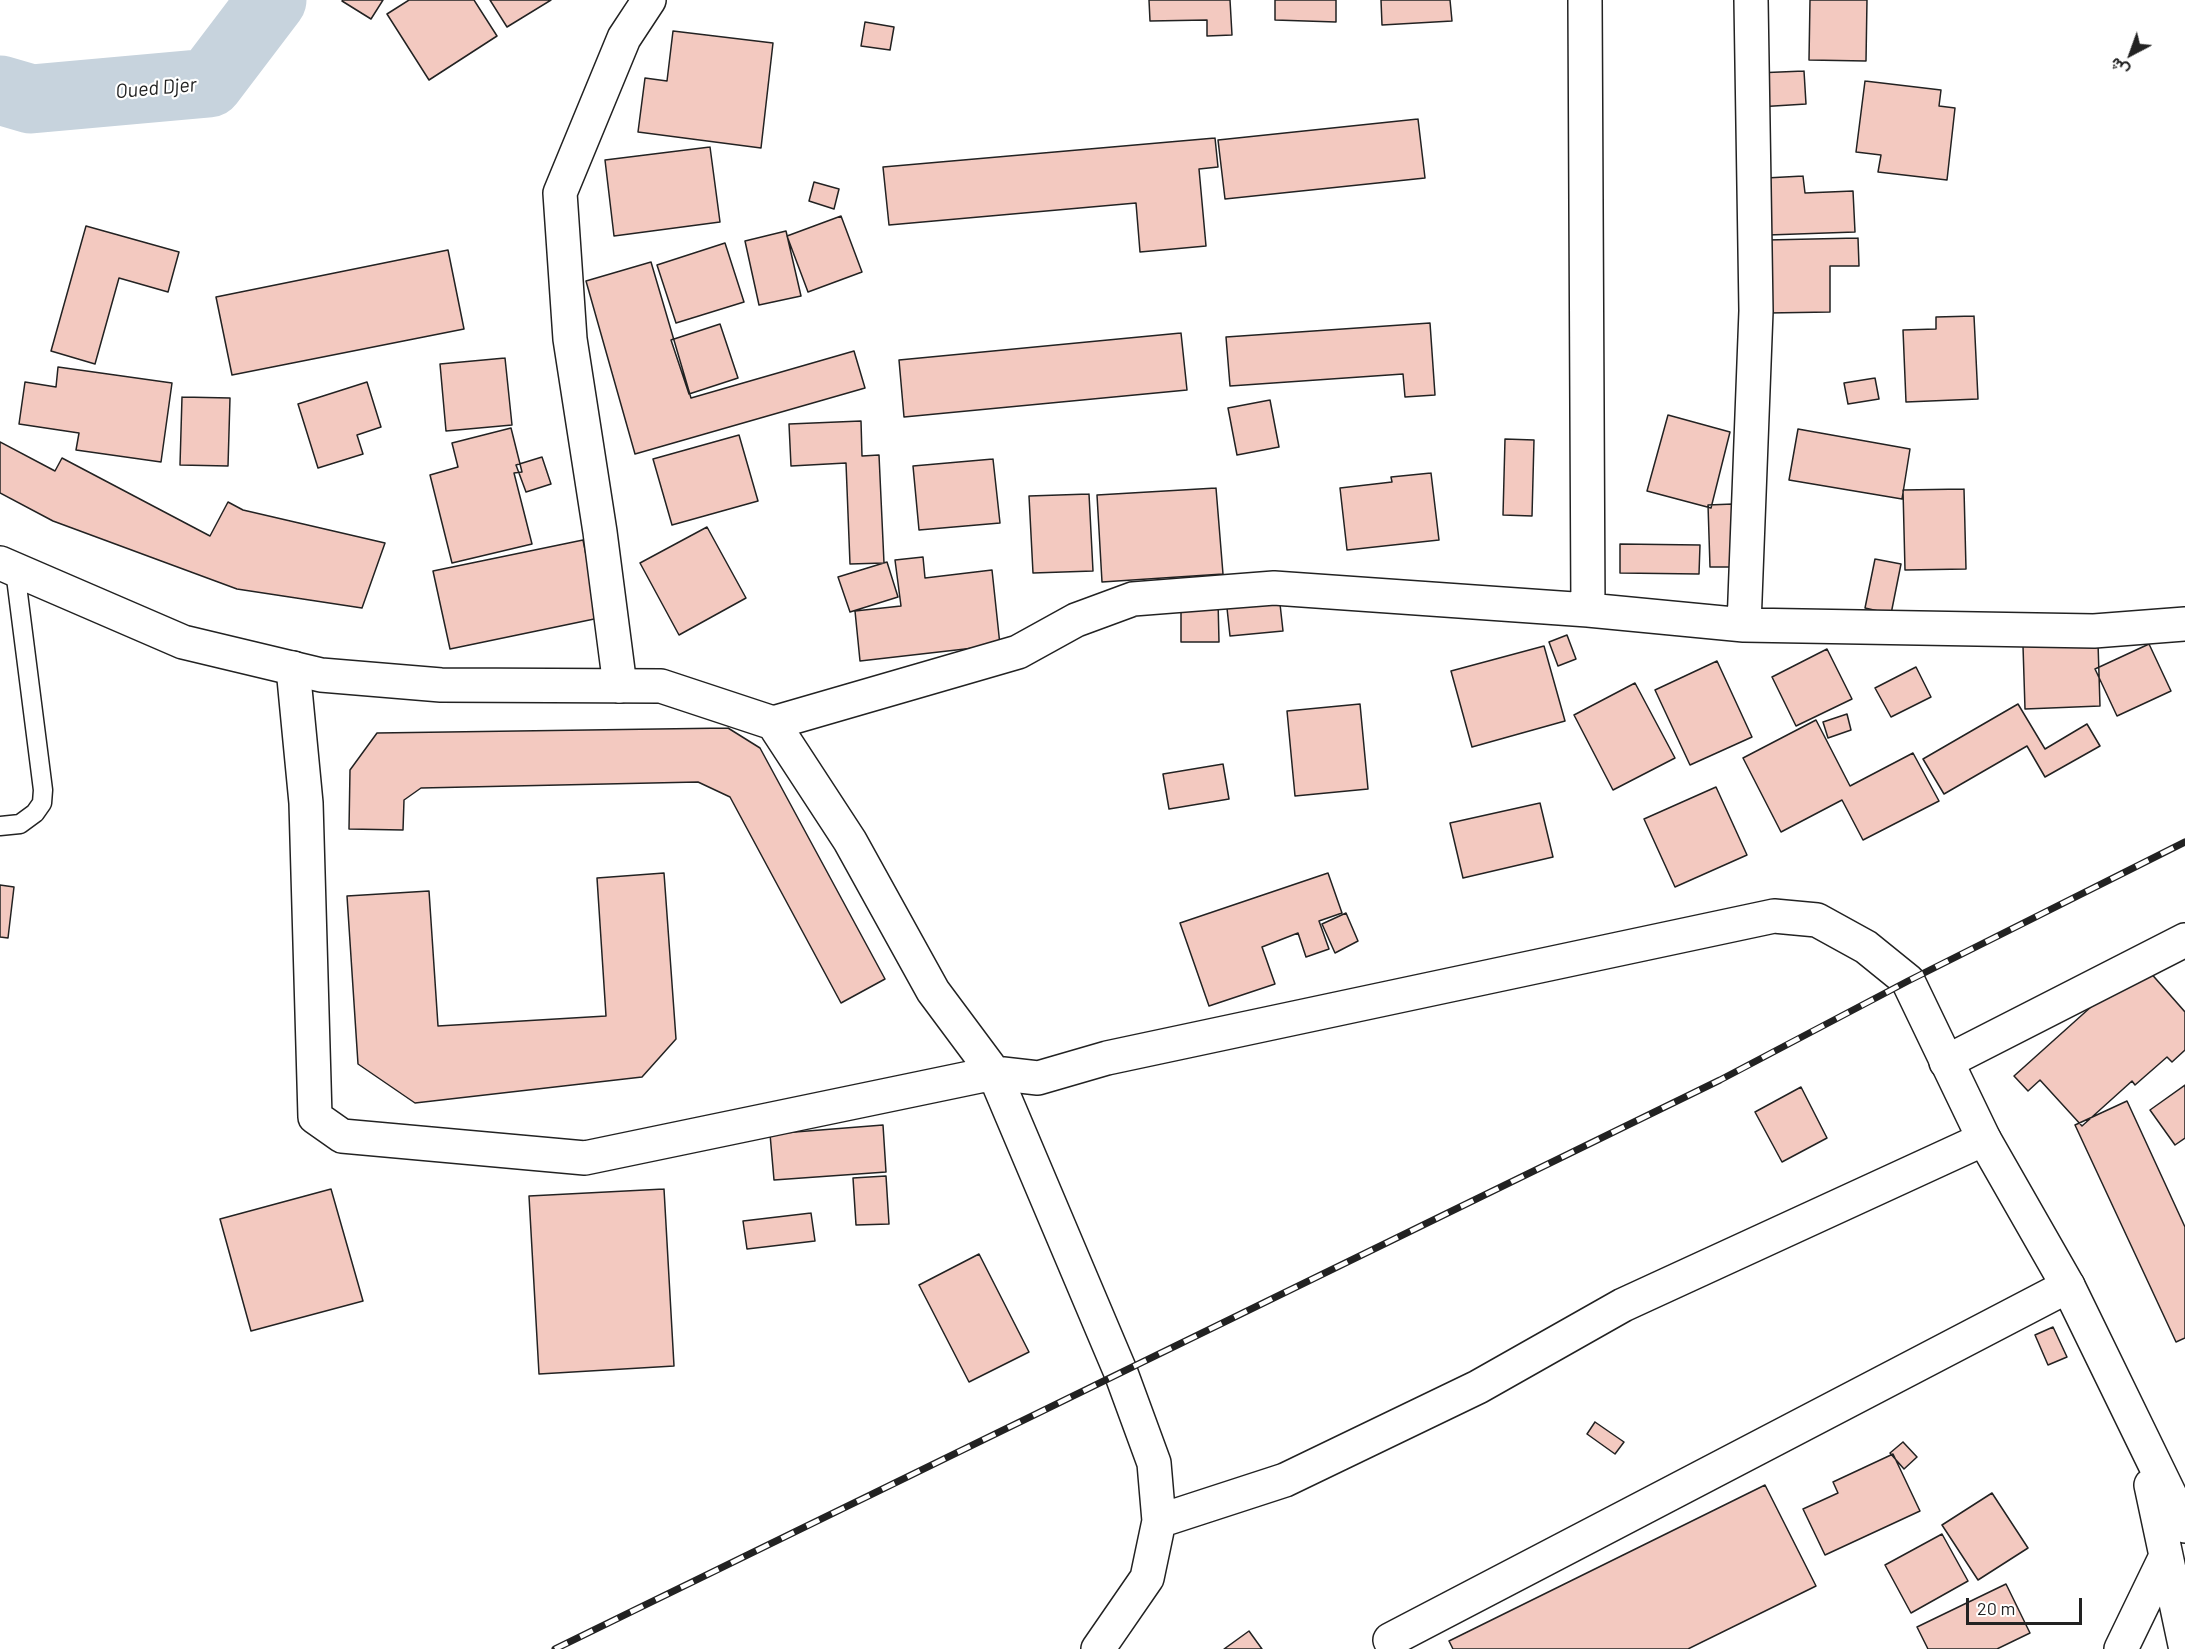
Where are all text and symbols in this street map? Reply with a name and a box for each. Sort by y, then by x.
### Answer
north arrow [2101,24,2161,84]
text: ش [2105,54,2132,81]
water label: Oued Djer [114,72,198,104]
scale bar [1969,1586,2084,1624]
text: 20 m [1977,1597,2015,1619]

